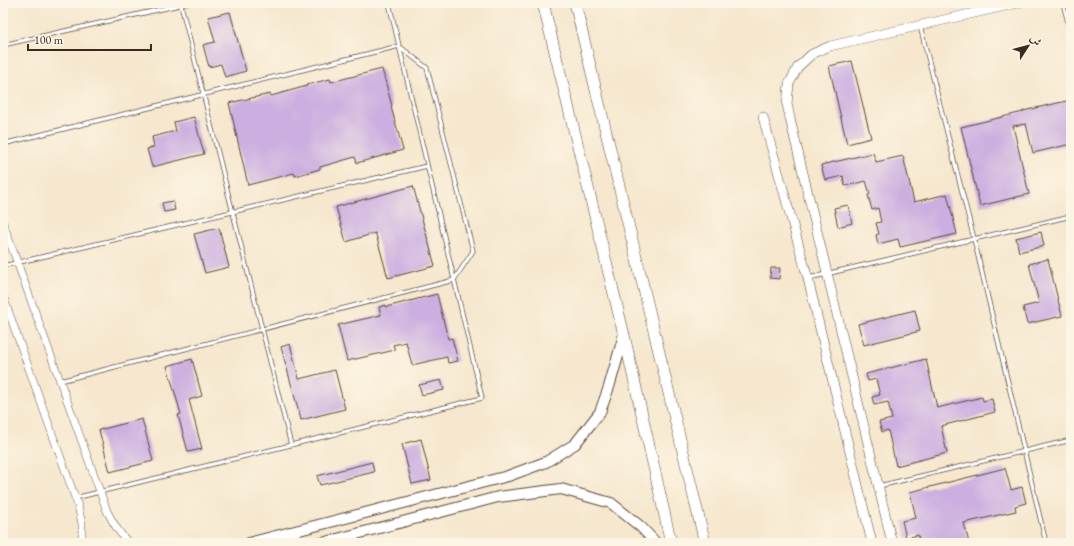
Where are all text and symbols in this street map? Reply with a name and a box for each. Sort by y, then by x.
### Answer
scale bar [28,26,151,52]
north arrow [1008,26,1048,66]
text: 100 m [34,32,64,48]
text: ش [1027,32,1045,49]

